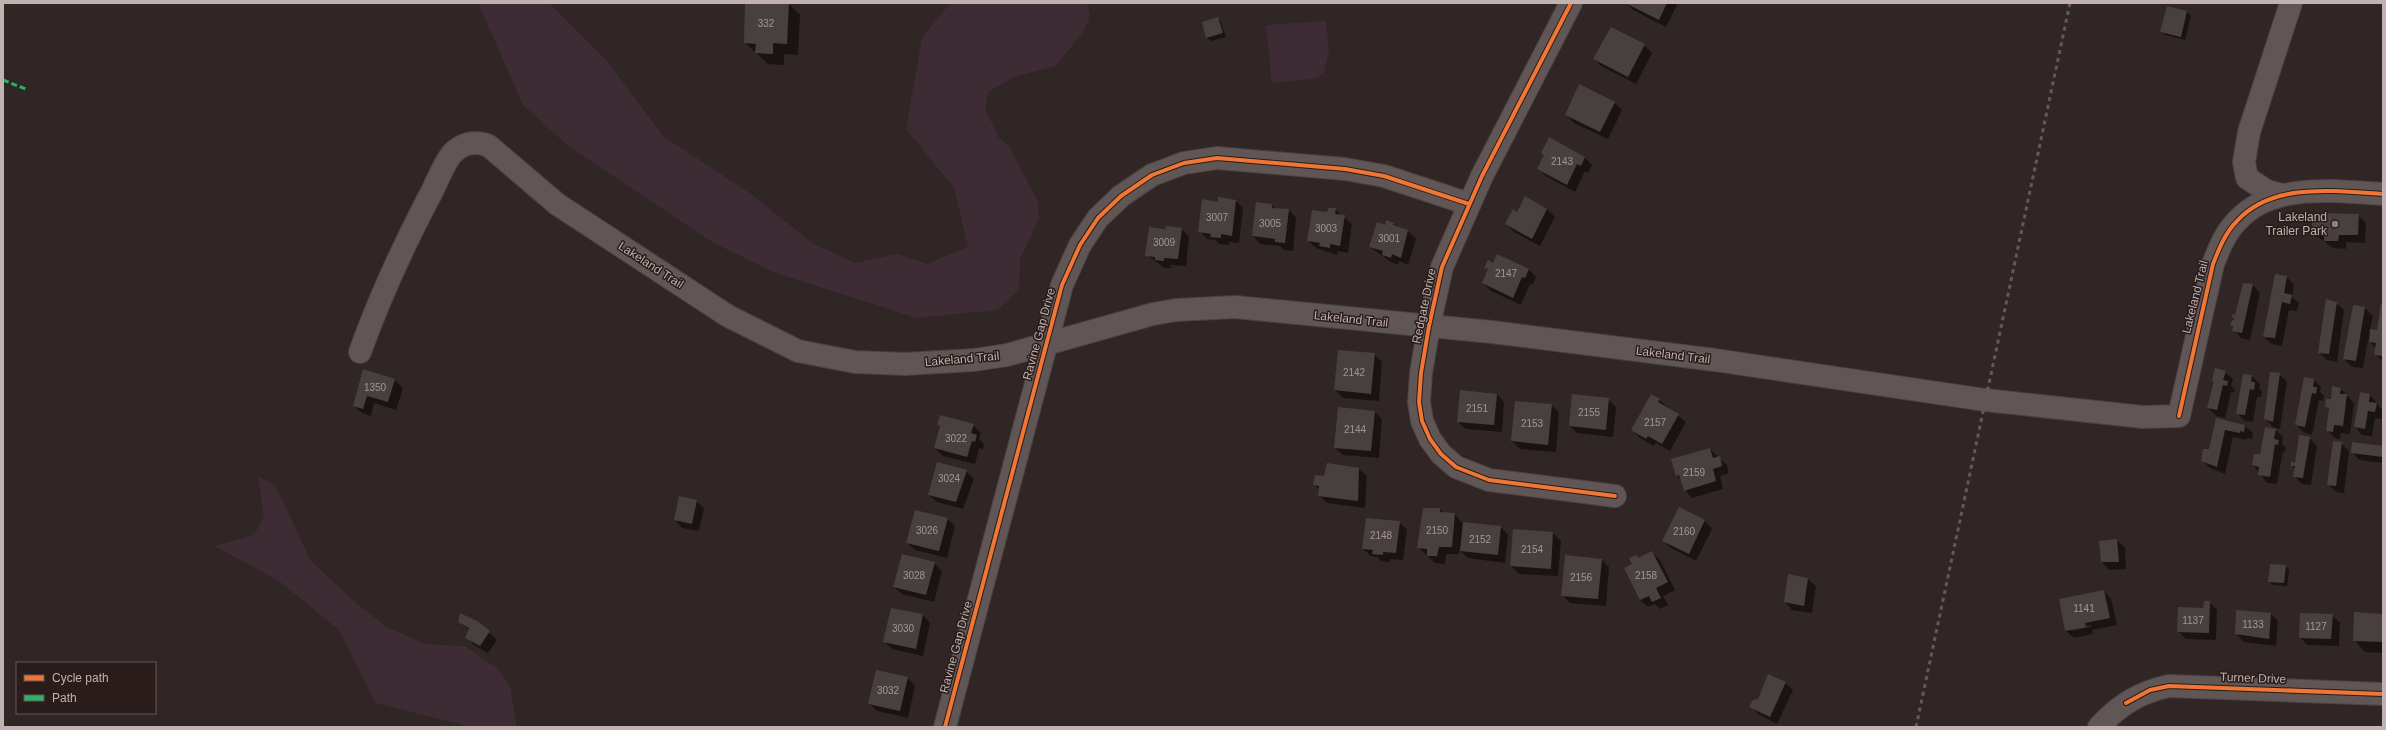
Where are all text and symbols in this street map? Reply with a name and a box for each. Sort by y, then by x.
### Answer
house number: 332 [758,18,775,29]
house number: 2143 [1551,156,1574,167]
place label: Lakeland Trailer Park [2265,210,2328,238]
house number: 3007 [1206,212,1229,223]
house number: 3005 [1259,218,1282,229]
marker: Lakeland Trailer Park [2330,219,2340,229]
house number: 3003 [1315,223,1338,234]
house number: 3001 [1378,233,1401,244]
house number: 3009 [1153,237,1176,248]
street label: Lakeland Trail [616,239,686,291]
street label: Lakeland Trail [2179,259,2211,335]
street label: Redgate Drive [1409,267,1439,345]
house number: 2147 [1495,268,1518,279]
street label: Ravine Gap Drive [1020,286,1058,382]
street label: Lakeland Trail [1313,308,1389,330]
street label: Lakeland Trail [1635,343,1711,367]
street label: Lakeland Trail [924,349,1000,369]
house number: 2142 [1343,367,1366,378]
house number: 1350 [364,382,387,393]
house number: 2151 [1466,403,1489,414]
house number: 2155 [1578,407,1601,418]
house number: 2157 [1644,417,1667,428]
house number: 2153 [1521,418,1544,429]
house number: 2144 [1344,424,1367,435]
house number: 3022 [945,433,968,444]
house number: 2159 [1683,467,1706,478]
house number: 3024 [938,473,961,484]
house number: 3026 [916,525,939,536]
house number: 2150 [1426,525,1449,536]
house number: 2160 [1673,526,1696,537]
house number: 2148 [1370,530,1393,541]
house number: 2152 [1469,534,1492,545]
house number: 2154 [1521,544,1544,555]
house number: 3028 [903,570,926,581]
house number: 2158 [1635,570,1658,581]
house number: 2156 [1570,572,1593,583]
street label: Ravine Gap Drive [937,599,975,695]
house number: 1141 [2073,603,2095,614]
house number: 1137 [2182,615,2204,626]
house number: 1133 [2242,619,2264,630]
house number: 1127 [2305,621,2327,632]
house number: 3030 [892,623,915,634]
legend [16,662,156,714]
street label: Turner Drive [2220,670,2287,686]
text: Cycle path [52,671,109,685]
house number: 3032 [877,685,900,696]
text: Path [52,691,77,705]

